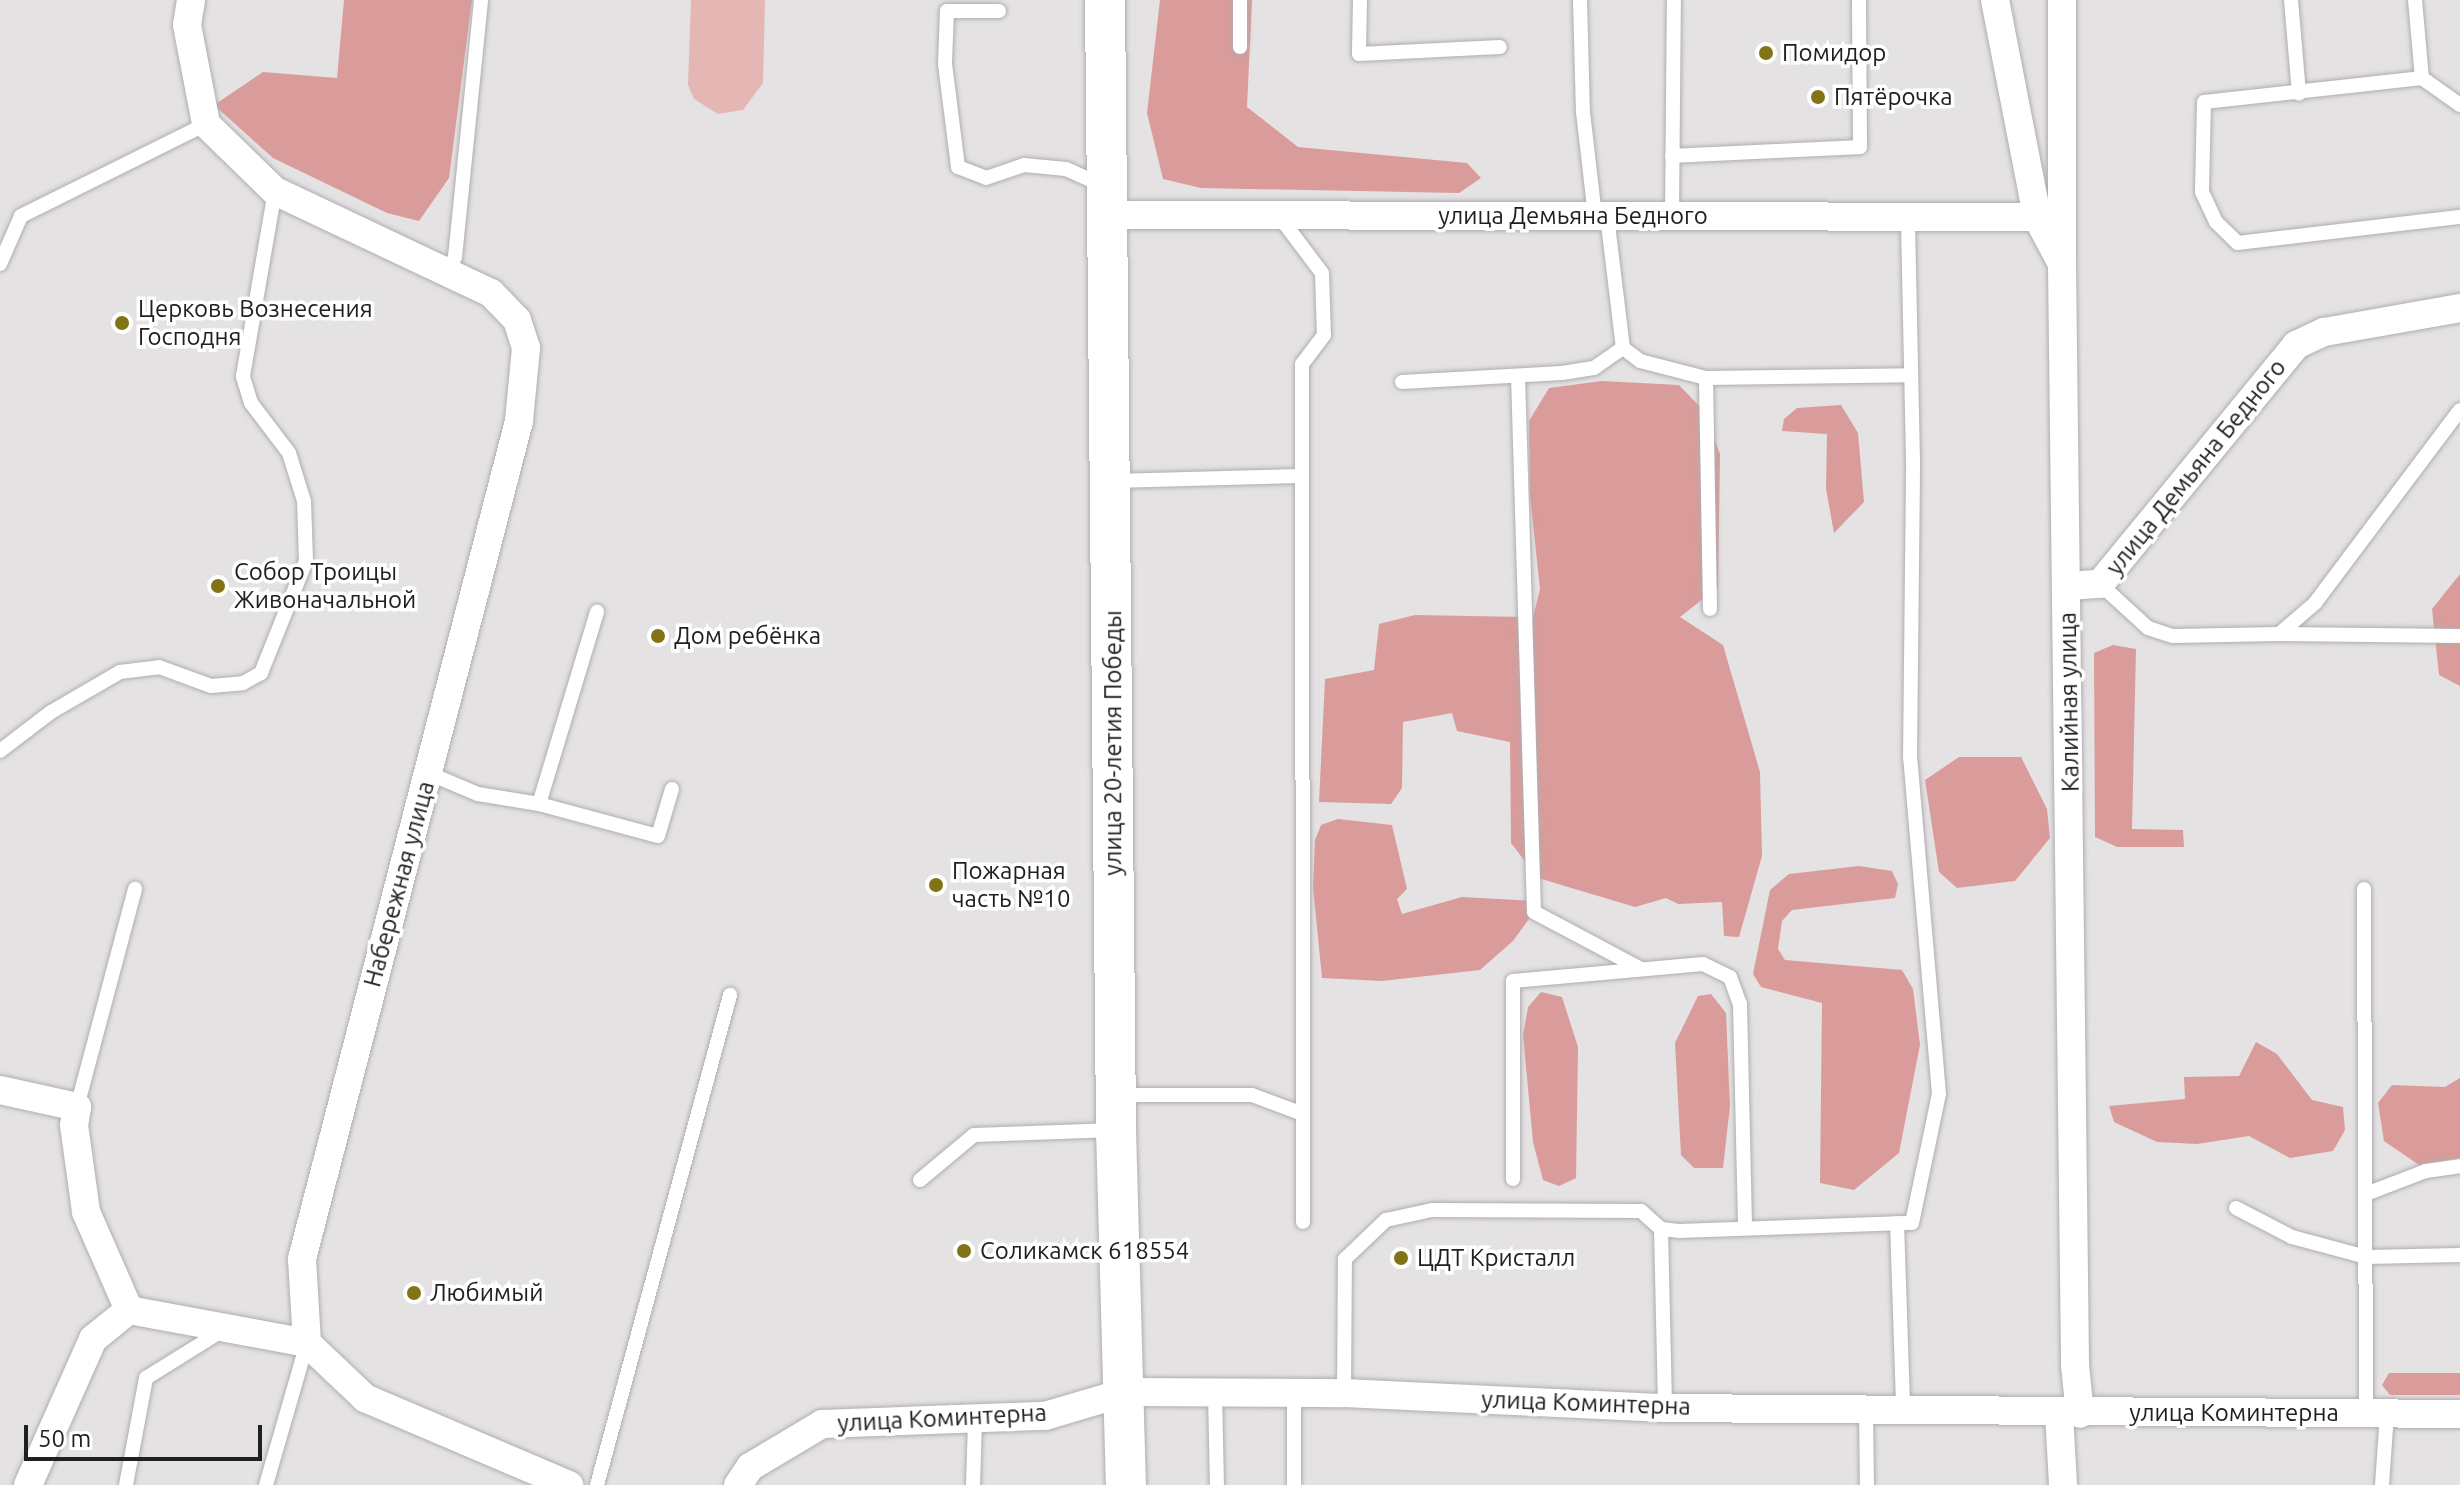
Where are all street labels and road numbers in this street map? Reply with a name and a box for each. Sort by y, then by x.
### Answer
street label: улица Демьяна Бедного [1438,202,1708,230]
street label: улица Демьяна Бедного [2100,353,2292,581]
street label: улица 20-летия Победы [1099,610,1127,876]
street label: Калийная улица [2053,612,2085,792]
street label: Набережная улица [358,778,440,990]
street label: улица Коминтерна [1481,1385,1691,1421]
street label: улица Коминтерна [837,1398,1047,1438]
street label: улица Коминтерна [2129,1399,2339,1427]

